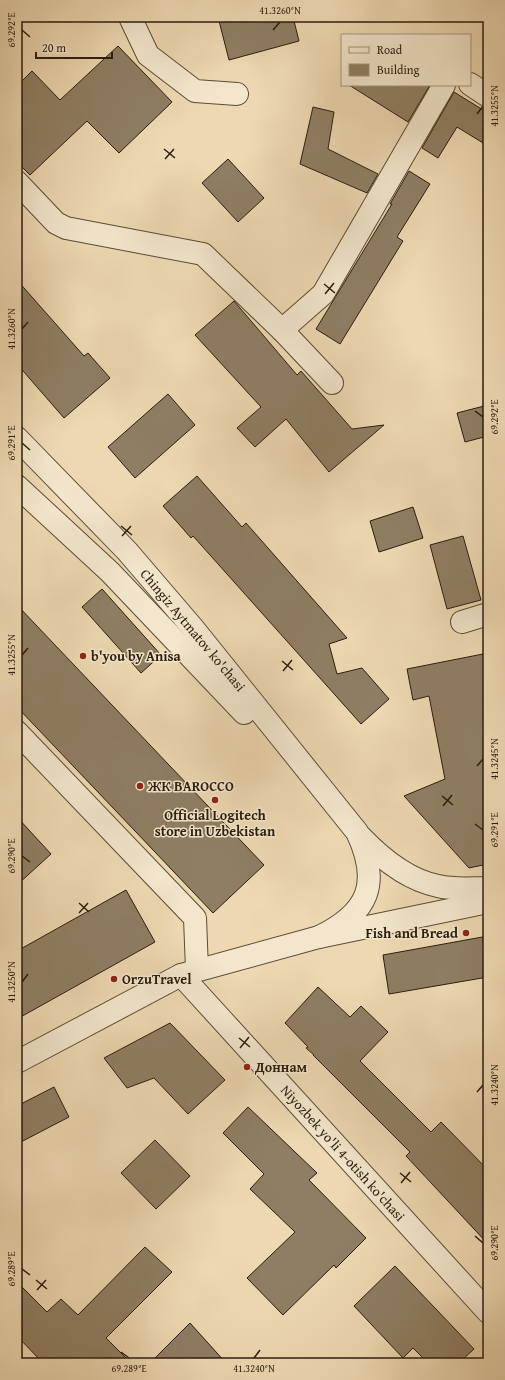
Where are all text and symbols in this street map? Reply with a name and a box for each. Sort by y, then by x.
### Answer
text: 41.3260°N [259,3,301,18]
text: 69.292°E [4,12,19,48]
scale bar [36,34,112,60]
legend [341,34,471,86]
text: 20 m [42,39,66,56]
text: Road [377,41,403,58]
text: Building [377,61,420,78]
text: 41.3255°N [487,85,502,127]
text: 41.3260°N [4,308,19,350]
text: 69.292°E [487,399,502,435]
text: 69.291°E [4,425,19,461]
street label: Chingiz Aytmatov ko'chasi [136,564,250,696]
text: 41.3255°N [4,634,19,676]
place label: b'you by Anisa [91,646,182,666]
marker: b'you by Anisa [78,651,88,661]
text: 41.3245°N [487,738,502,780]
place label: ЖК BAROCCO [147,776,234,796]
marker: ЖК BAROCCO [135,781,145,791]
marker: Official Logitech store in Uzbekistan [210,795,220,805]
place label: Official Logitech store in Uzbekistan [155,805,276,841]
text: 69.291°E [487,812,502,848]
text: 69.290°E [4,838,19,874]
place label: Fish and Bread [366,923,458,943]
marker: Fish and Bread [461,928,471,938]
text: 41.3250°N [4,961,19,1003]
place label: OrzuTravel [122,969,192,989]
marker: OrzuTravel [109,974,119,984]
place label: Доннам [254,1057,308,1077]
marker: Доннам [242,1062,252,1072]
text: 41.3240°N [487,1064,502,1106]
street label: Niyozbek yo'li 4-otish ko'chasi [276,1081,410,1226]
text: 69.290°E [487,1225,502,1261]
text: 69.289°E [4,1251,19,1287]
text: 69.289°E [111,1361,147,1376]
text: 41.3240°N [233,1361,275,1376]

